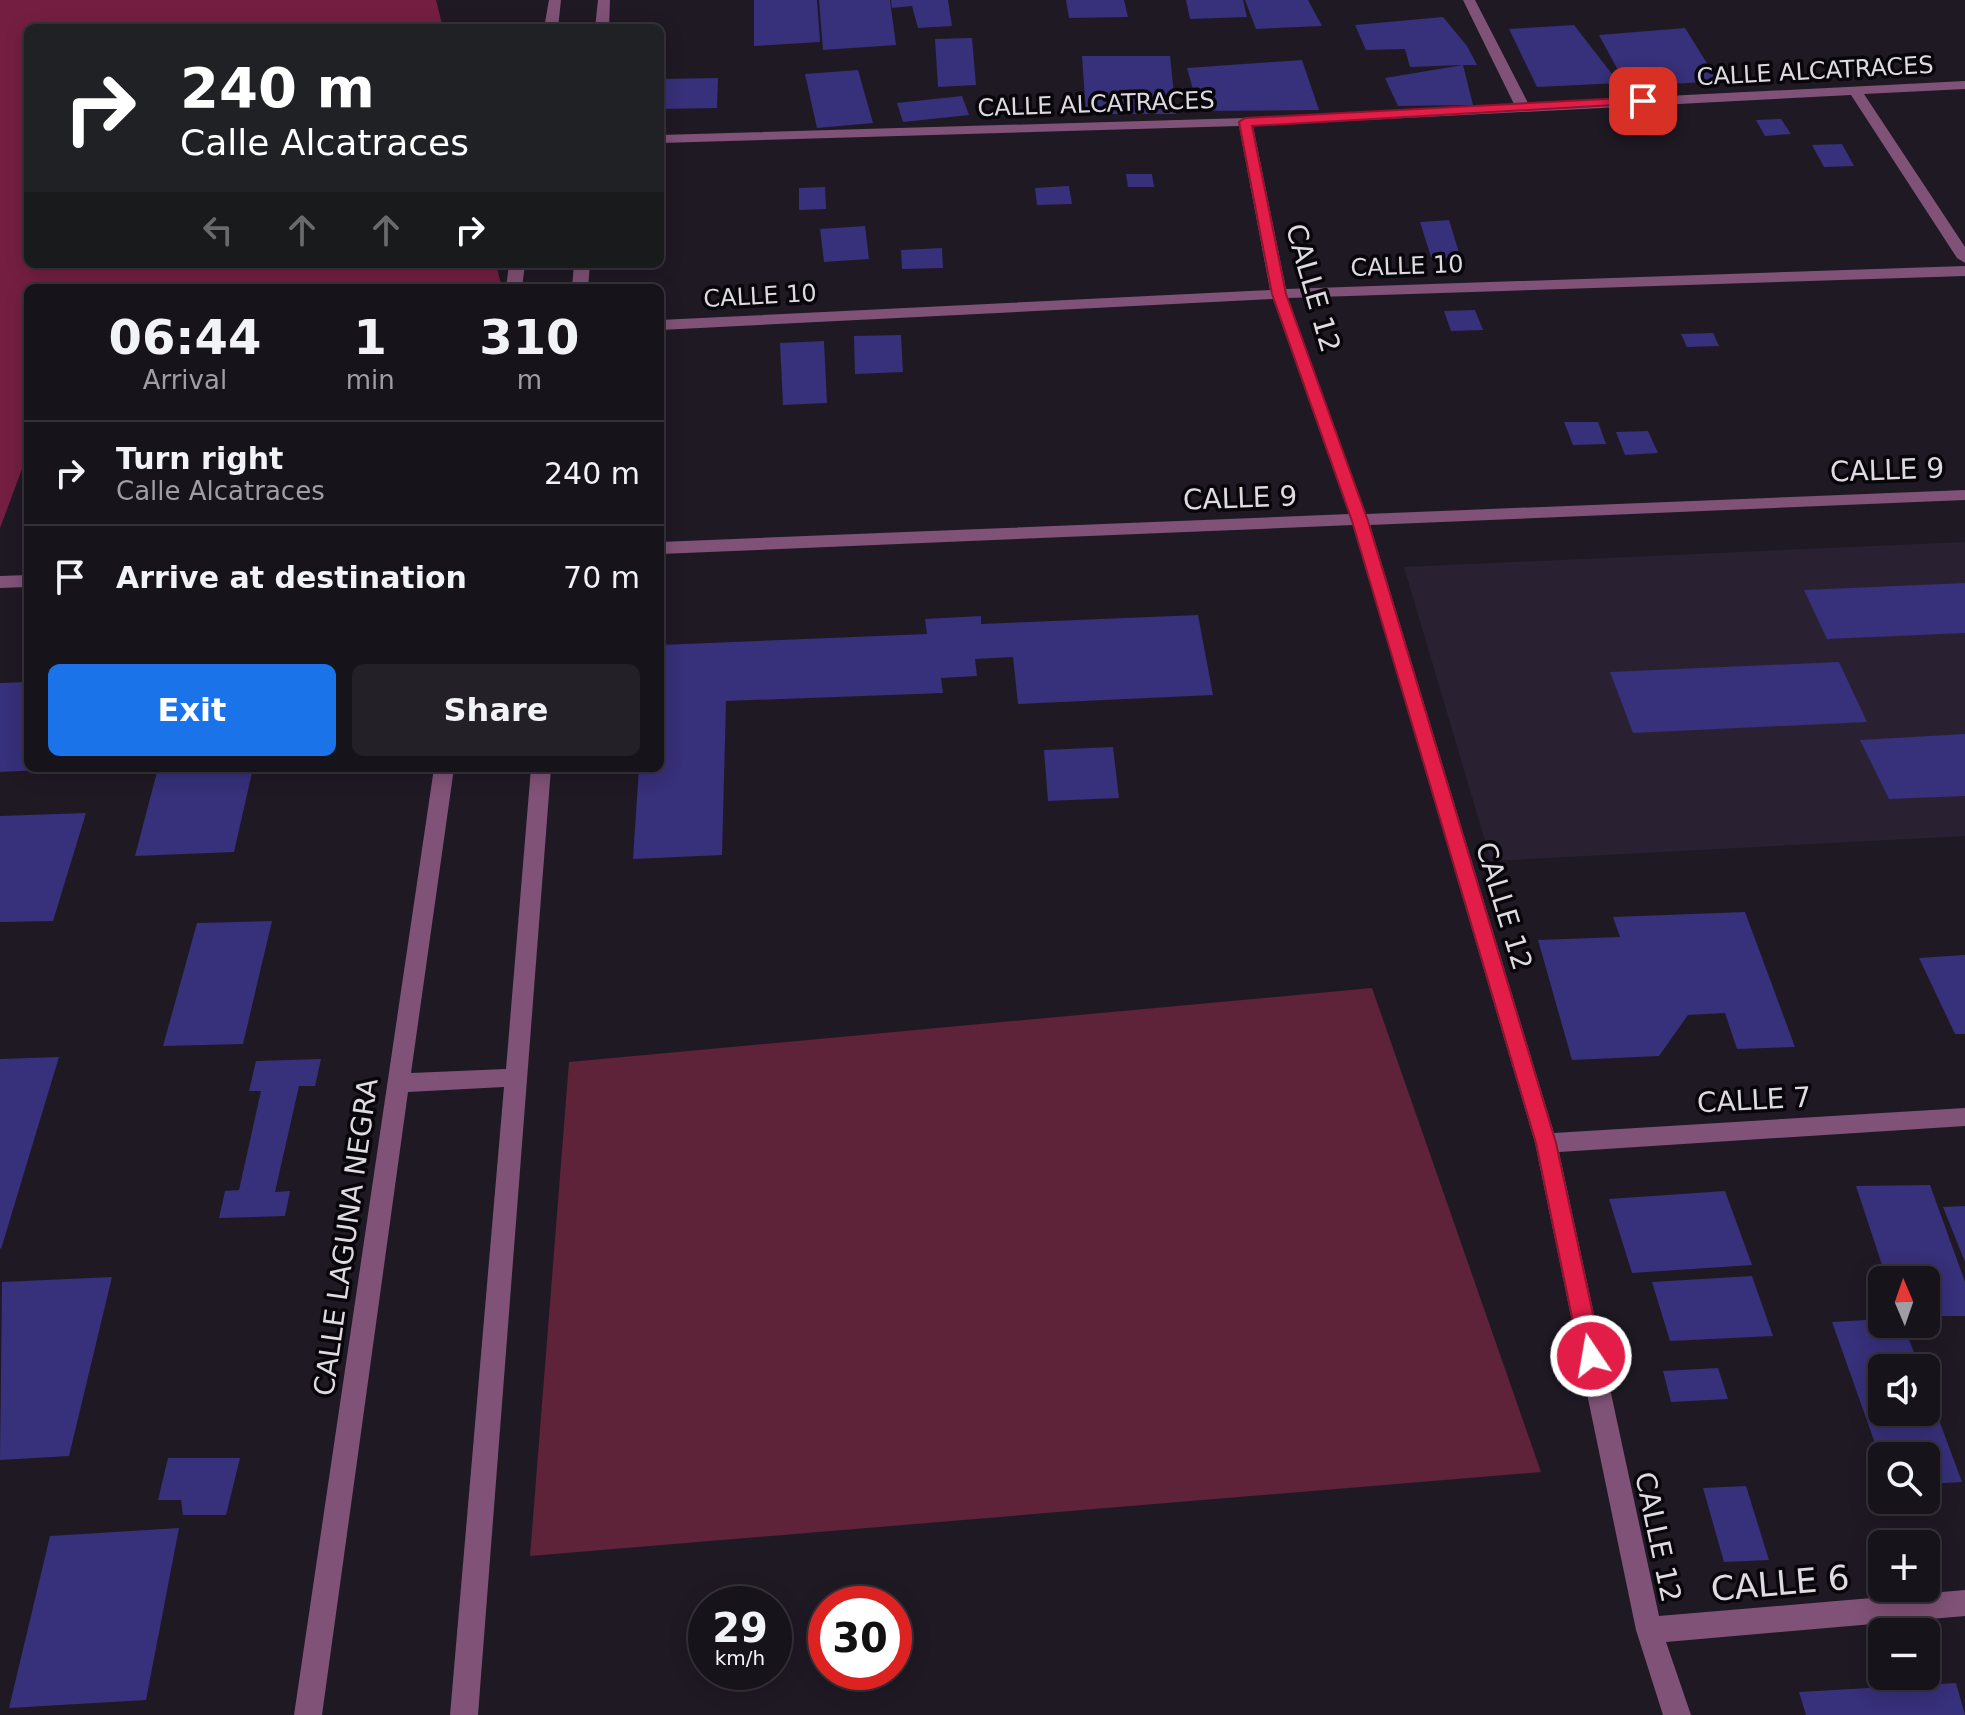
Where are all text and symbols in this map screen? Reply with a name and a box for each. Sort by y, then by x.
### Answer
street label: CALLE ALCATRACES [1696,51,1934,91]
text: 240 m [180,55,375,120]
icon: right [48,56,152,160]
pin [1609,67,1677,135]
icon: arrive [1621,79,1665,123]
street label: CALLE ALCATRACES [977,86,1215,122]
text: Calle Alcatraces [180,122,469,163]
icon: left [196,208,240,252]
icon: ahead [280,208,324,252]
icon: ahead [364,208,408,252]
icon: right [448,208,492,252]
street label: CALLE 12 [1279,220,1347,356]
street label: CALLE 10 [1350,250,1464,282]
street label: CALLE 10 [703,279,817,313]
text: 06:44 [108,309,261,365]
text: 1 [354,309,387,365]
text: 310 [479,309,579,365]
text: Arrival [143,365,227,395]
text: min [346,365,395,395]
text: m [517,365,542,395]
text: Turn right [116,441,283,476]
icon: right [48,451,92,495]
street label: CALLE 9 [1829,452,1945,488]
text: 240 m [544,456,640,491]
text: Calle Alcatraces [116,476,325,506]
street label: CALLE 9 [1182,480,1298,516]
icon: arrive [48,555,92,599]
text: Arrive at destination [116,560,467,595]
text: 70 m [563,560,640,595]
button: Exit [48,664,336,756]
button: Share [352,664,640,756]
street label: CALLE 12 [1469,838,1539,974]
street label: CALLE LAGUNA NEGRA [307,1076,385,1398]
street label: CALLE 7 [1696,1081,1812,1119]
north arrow [1868,1266,1940,1338]
map controls [1868,1266,1940,1690]
position arrow [1549,1314,1633,1398]
button: sound [1868,1354,1940,1426]
button: search [1868,1442,1940,1514]
street label: CALLE 12 [1628,1469,1688,1605]
button: + [1868,1530,1940,1602]
street label: CALLE 6 [1709,1557,1851,1609]
speed limit sign: 30 [808,1586,912,1690]
text: 29 [712,1605,768,1651]
button: − [1868,1618,1940,1690]
text: km/h [715,1646,765,1670]

